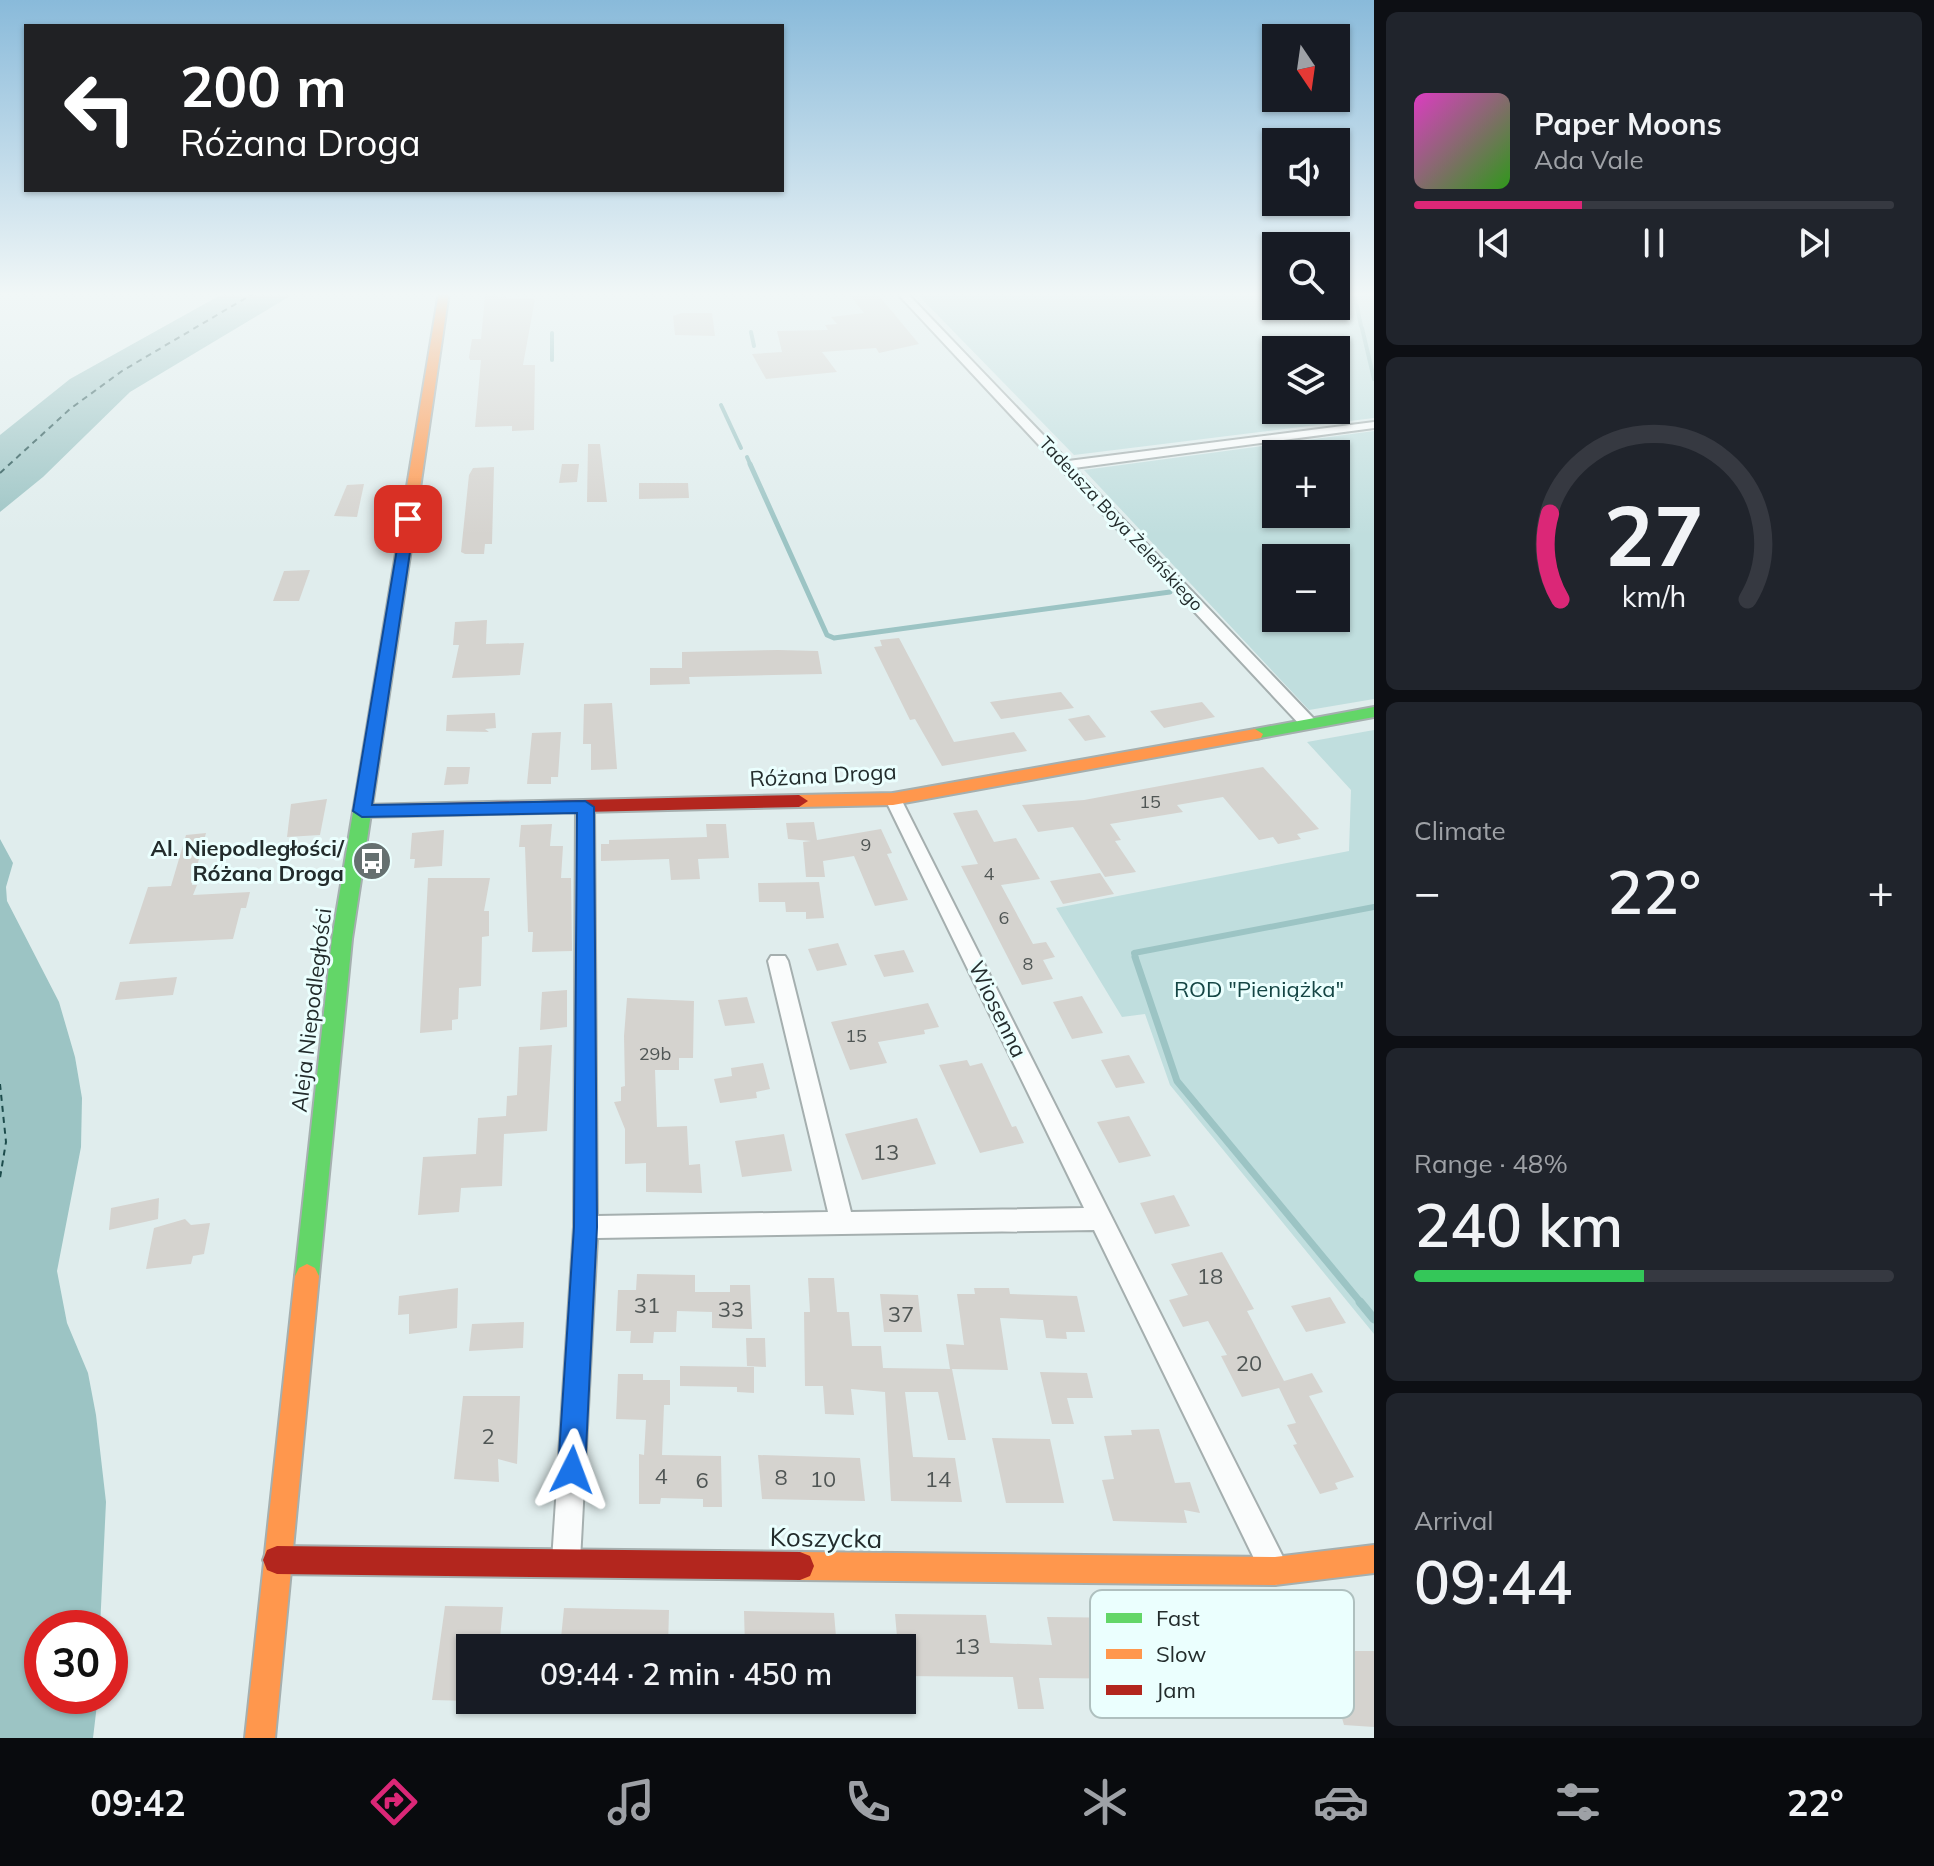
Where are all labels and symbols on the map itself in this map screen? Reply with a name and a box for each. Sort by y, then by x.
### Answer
north arrow [1262,24,1350,112]
street label: Tadeusza Boya Żeleńskiego [1034,432,1208,616]
pin [374,485,442,553]
street label: Różana Droga [749,757,897,793]
house number: 15 [1139,790,1161,813]
house number: 9 [861,833,871,856]
place label: Al. Niepodległości/ Różana Droga [151,834,345,887]
bus stop icon: Al. Niepodległości/ Różana Droga [351,840,393,882]
house number: 4 [984,862,995,885]
street label: Aleja Niepodległości [285,906,337,1114]
house number: 6 [999,906,1009,929]
house number: 8 [1023,952,1033,975]
street label: Wiosenna [963,956,1033,1062]
park label: ROD "Pieniążka" [1174,975,1344,1003]
house number: 15 [845,1024,867,1047]
house number: 29b [639,1042,671,1065]
house number: 13 [873,1138,899,1166]
house number: 18 [1197,1262,1223,1290]
house number: 31 [634,1291,660,1319]
house number: 33 [718,1295,744,1323]
house number: 37 [888,1300,914,1328]
house number: 20 [1236,1349,1262,1377]
house number: 2 [481,1422,495,1450]
position arrow [530,1428,614,1512]
house number: 4 [654,1462,668,1490]
house number: 8 [774,1463,788,1491]
house number: 10 [810,1465,836,1493]
house number: 14 [925,1465,951,1493]
house number: 6 [695,1466,709,1494]
street label: Koszycka [769,1520,883,1555]
legend [1090,1590,1354,1718]
text: Fast [1156,1604,1200,1632]
speed limit sign: 30 [24,1610,128,1714]
house number: 13 [954,1632,980,1660]
text: Slow [1156,1640,1206,1668]
text: Jam [1156,1676,1196,1704]

